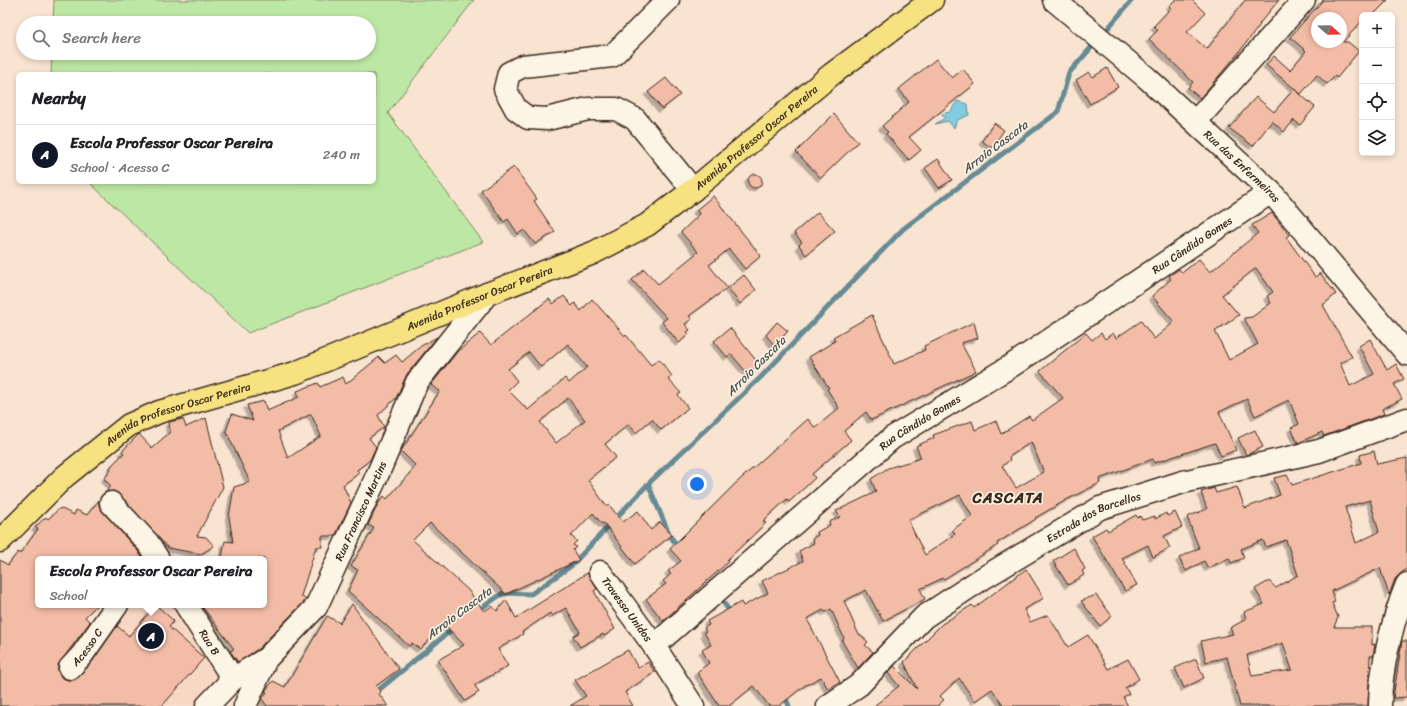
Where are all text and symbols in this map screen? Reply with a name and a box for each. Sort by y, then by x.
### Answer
north arrow [1311,12,1347,48]
map controls [1359,12,1395,156]
button: + [1359,12,1395,48]
search box [16,16,376,60]
text: Search here [62,25,141,51]
icon: search [30,27,52,49]
button: − [1359,48,1395,84]
street label: Avenida Professor Oscar Pereira [690,80,823,196]
text: Nearby [32,83,86,113]
button: locate [1359,84,1395,120]
water label: Arroio Cascata [956,114,1034,180]
button: layers [1359,120,1395,156]
street label: Rua das Enfermeiras [1199,125,1286,208]
text: Escola Professor Oscar Pereira [70,130,273,156]
text: A [41,143,49,166]
text: 240 m [323,143,360,166]
text: School · Acesso C [70,156,170,179]
street label: Rua Cândido Gomes [1148,211,1237,279]
street label: Avenida Professor Oscar Pereira [403,260,556,337]
water label: Arroio Cascata [720,330,792,402]
street label: Avenida Professor Oscar Pereira [100,377,253,451]
street label: Rua Cândido Gomes [875,389,965,455]
street label: Rua Francisco Martins [330,458,392,564]
your location [687,474,707,494]
district label: CASCATA [971,485,1044,511]
street label: Estrada dos Barcellos [1043,486,1144,548]
popup [35,556,267,608]
text: Escola Professor Oscar Pereira [49,558,253,584]
street label: Travessa Unidos [596,573,658,647]
water label: Arroio Cascata [420,580,498,646]
text: School [49,584,88,607]
pin: A [138,621,164,651]
street label: Acesso C [66,624,108,672]
street label: Rua B [194,625,225,659]

